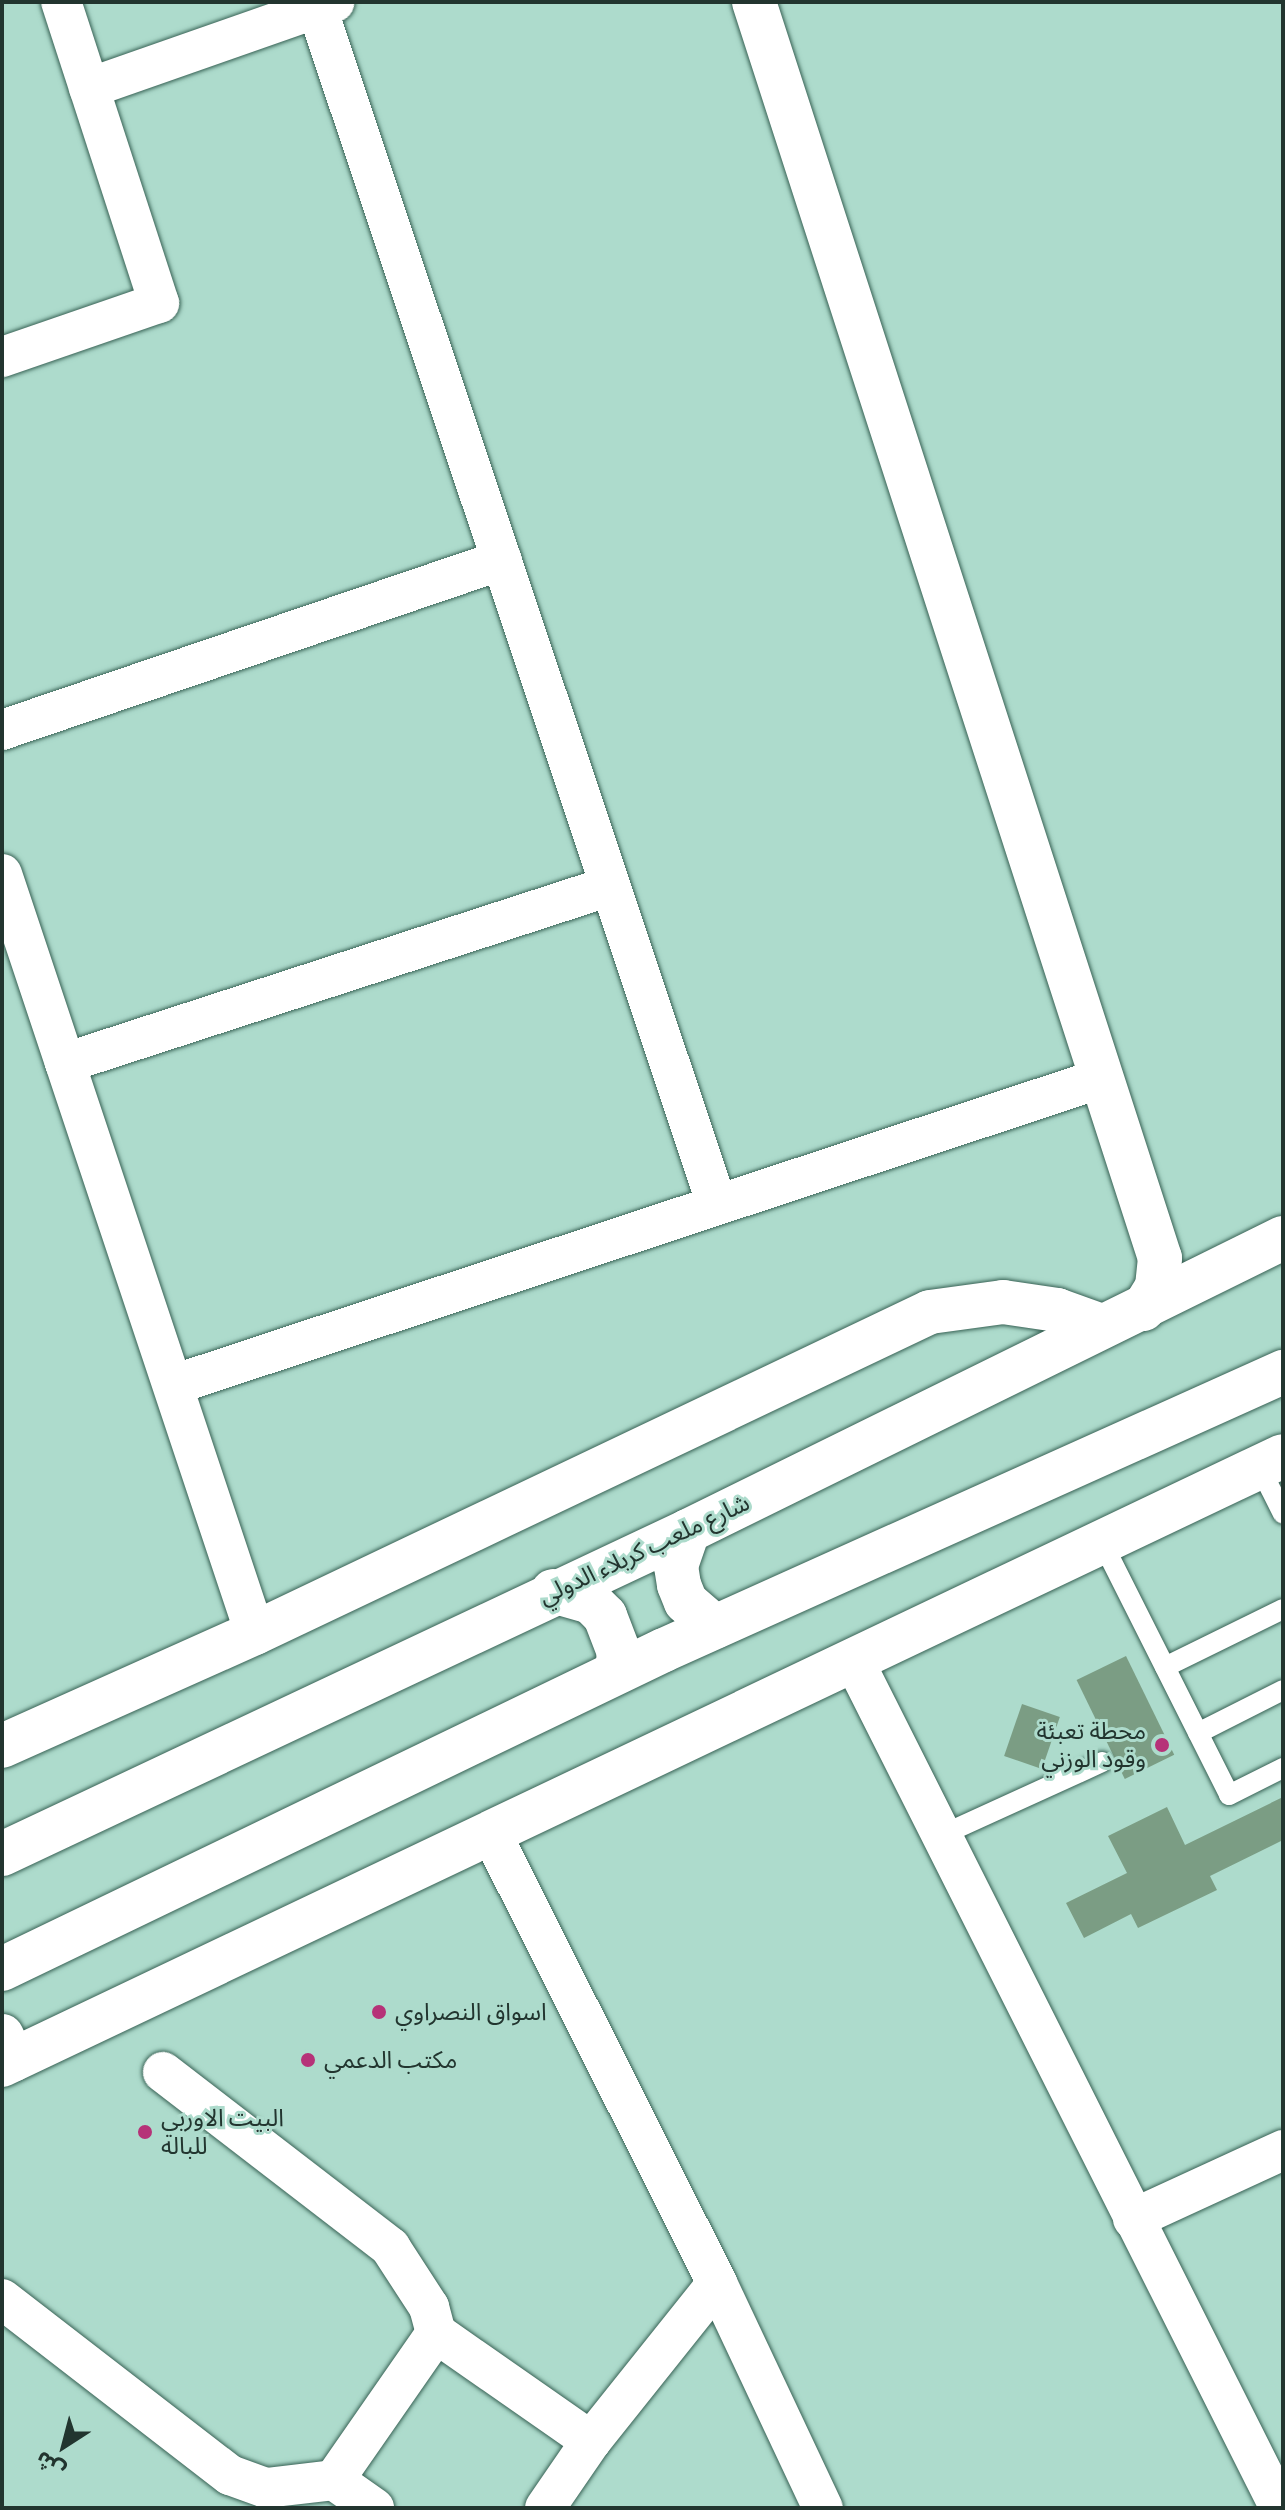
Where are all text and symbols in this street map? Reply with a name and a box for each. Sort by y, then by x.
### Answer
street label: شارع ملعب كربلاء الدولي [534,1487,754,1611]
place label: محطة تعبئة وقود الوزني [1037,1717,1146,1773]
marker: محطة تعبئة وقود الوزني [1153,1736,1171,1754]
place label: اسواق النصراوي [395,1998,547,2026]
marker: اسواق النصراوي [370,2003,388,2021]
place label: مكتب الدعمي [324,2046,457,2074]
marker: مكتب الدعمي [299,2051,317,2069]
place label: البيت الاوربي للباله [161,2104,284,2160]
marker: البيت الاوربي للباله [136,2123,154,2141]
north arrow [24,2406,104,2486]
text: ش [29,2445,70,2486]

